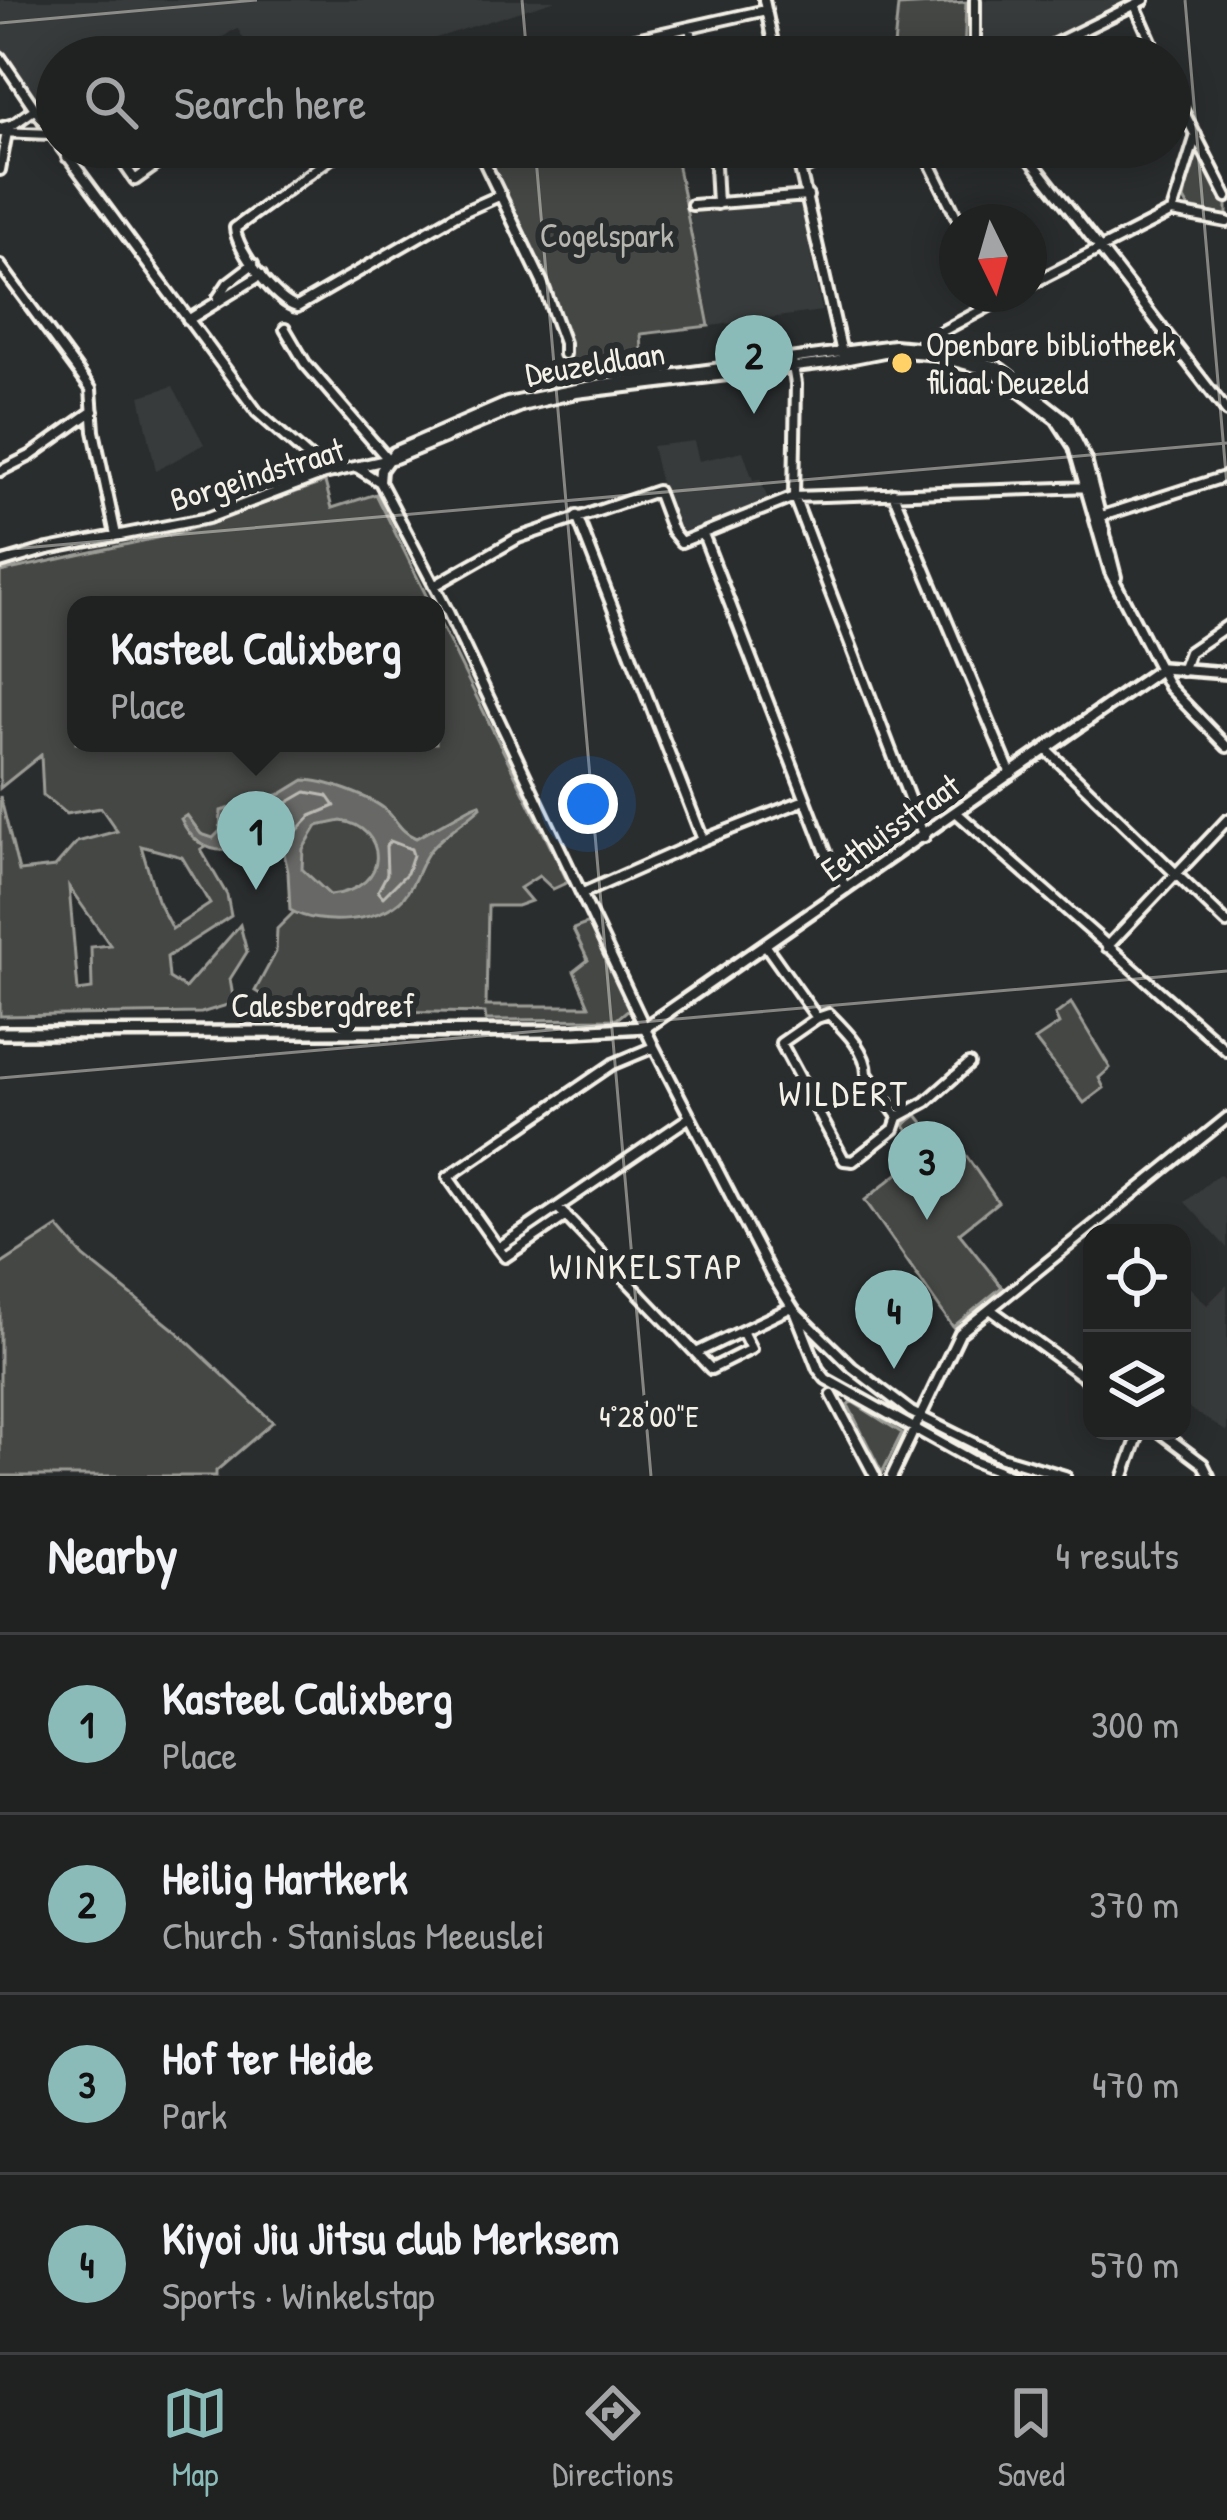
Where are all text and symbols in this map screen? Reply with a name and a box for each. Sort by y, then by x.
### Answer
search box [36,36,1191,168]
icon: search [78,69,144,135]
text: Search here [174,72,366,133]
north arrow [939,204,1047,312]
park label: Cogelspark [540,213,674,258]
pin: 2 [715,315,793,414]
place label: Openbare bibliotheek filiaal Deuzeld [926,322,1176,404]
street label: Deuzeldlaan [522,330,668,396]
marker: Openbare bibliotheek filiaal Deuzeld [889,350,915,376]
street label: Borgeindstraat [165,426,350,522]
popup [67,596,445,752]
text: Kasteel Calixberg [111,617,401,678]
text: Place [111,678,186,731]
street label: Eethuisstraat [812,763,969,891]
your location [558,774,618,834]
pin: 1 [217,791,295,890]
street label: Calesbergdreef [231,983,415,1028]
district label: WILDERT [778,1068,910,1117]
pin: 3 [888,1121,966,1220]
map controls [1083,1224,1191,1440]
button: locate [1083,1224,1191,1332]
district label: WINKELSTAP [549,1241,745,1290]
pin: 4 [855,1270,933,1369]
button: layers [1083,1332,1191,1440]
text: 4°28'00"E [599,1396,699,1436]
text: Nearby [48,1520,178,1589]
text: 4 results [1055,1528,1179,1581]
text: Kasteel Calixberg [162,1667,452,1728]
text: 1 [80,1697,94,1750]
text: 300 m [1091,1697,1179,1750]
text: Place [162,1728,237,1781]
text: Heilig Hartkerk [162,1847,408,1908]
text: 2 [78,1877,96,1930]
text: 370 m [1089,1877,1179,1930]
text: Church · Stanislas Meeuslei [162,1908,545,1961]
text: Hof ter Heide [162,2027,373,2088]
text: 3 [78,2057,96,2110]
text: 470 m [1092,2057,1179,2110]
text: Park [162,2088,227,2141]
text: Kiyoi Jiu Jitsu club Merksem [162,2207,619,2268]
text: 4 [80,2237,94,2290]
text: 570 m [1090,2237,1179,2290]
text: Sports · Winkelstap [162,2268,434,2321]
tab: Map [162,2380,228,2496]
tab: Directions [552,2380,674,2496]
tab: Saved [998,2380,1065,2496]

